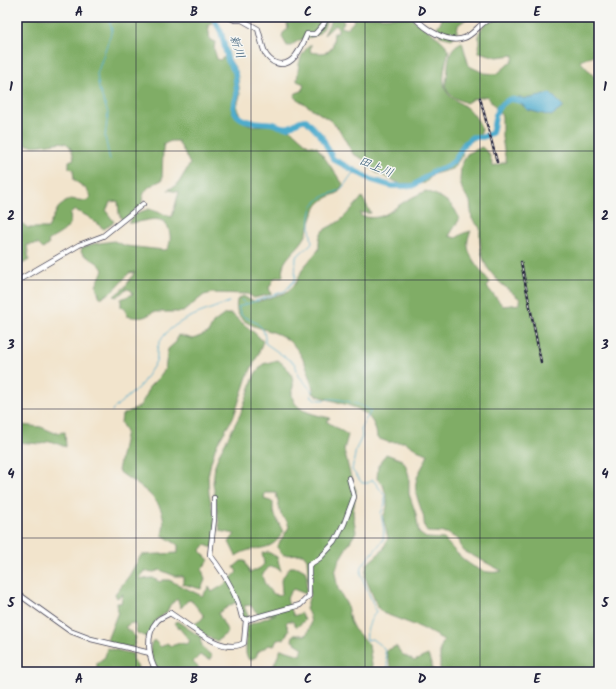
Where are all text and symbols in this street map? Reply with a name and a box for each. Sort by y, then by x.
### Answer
text: A [75,2,83,23]
text: B [190,2,198,23]
text: C [304,2,312,23]
text: D [418,2,427,23]
text: E [533,2,541,23]
water label: 新川 [224,33,250,61]
text: 1 [9,77,13,98]
text: 1 [603,77,607,98]
water label: 田上川 [356,151,396,183]
text: 2 [7,206,15,227]
text: 2 [601,206,609,227]
text: 3 [6,335,15,356]
text: 3 [600,335,609,356]
text: 4 [7,464,15,485]
text: 4 [601,464,609,485]
text: 5 [7,593,16,614]
text: 5 [601,593,610,614]
text: A [75,669,83,689]
text: B [190,669,198,689]
text: C [304,669,312,689]
text: D [418,669,427,689]
text: E [533,669,541,689]

